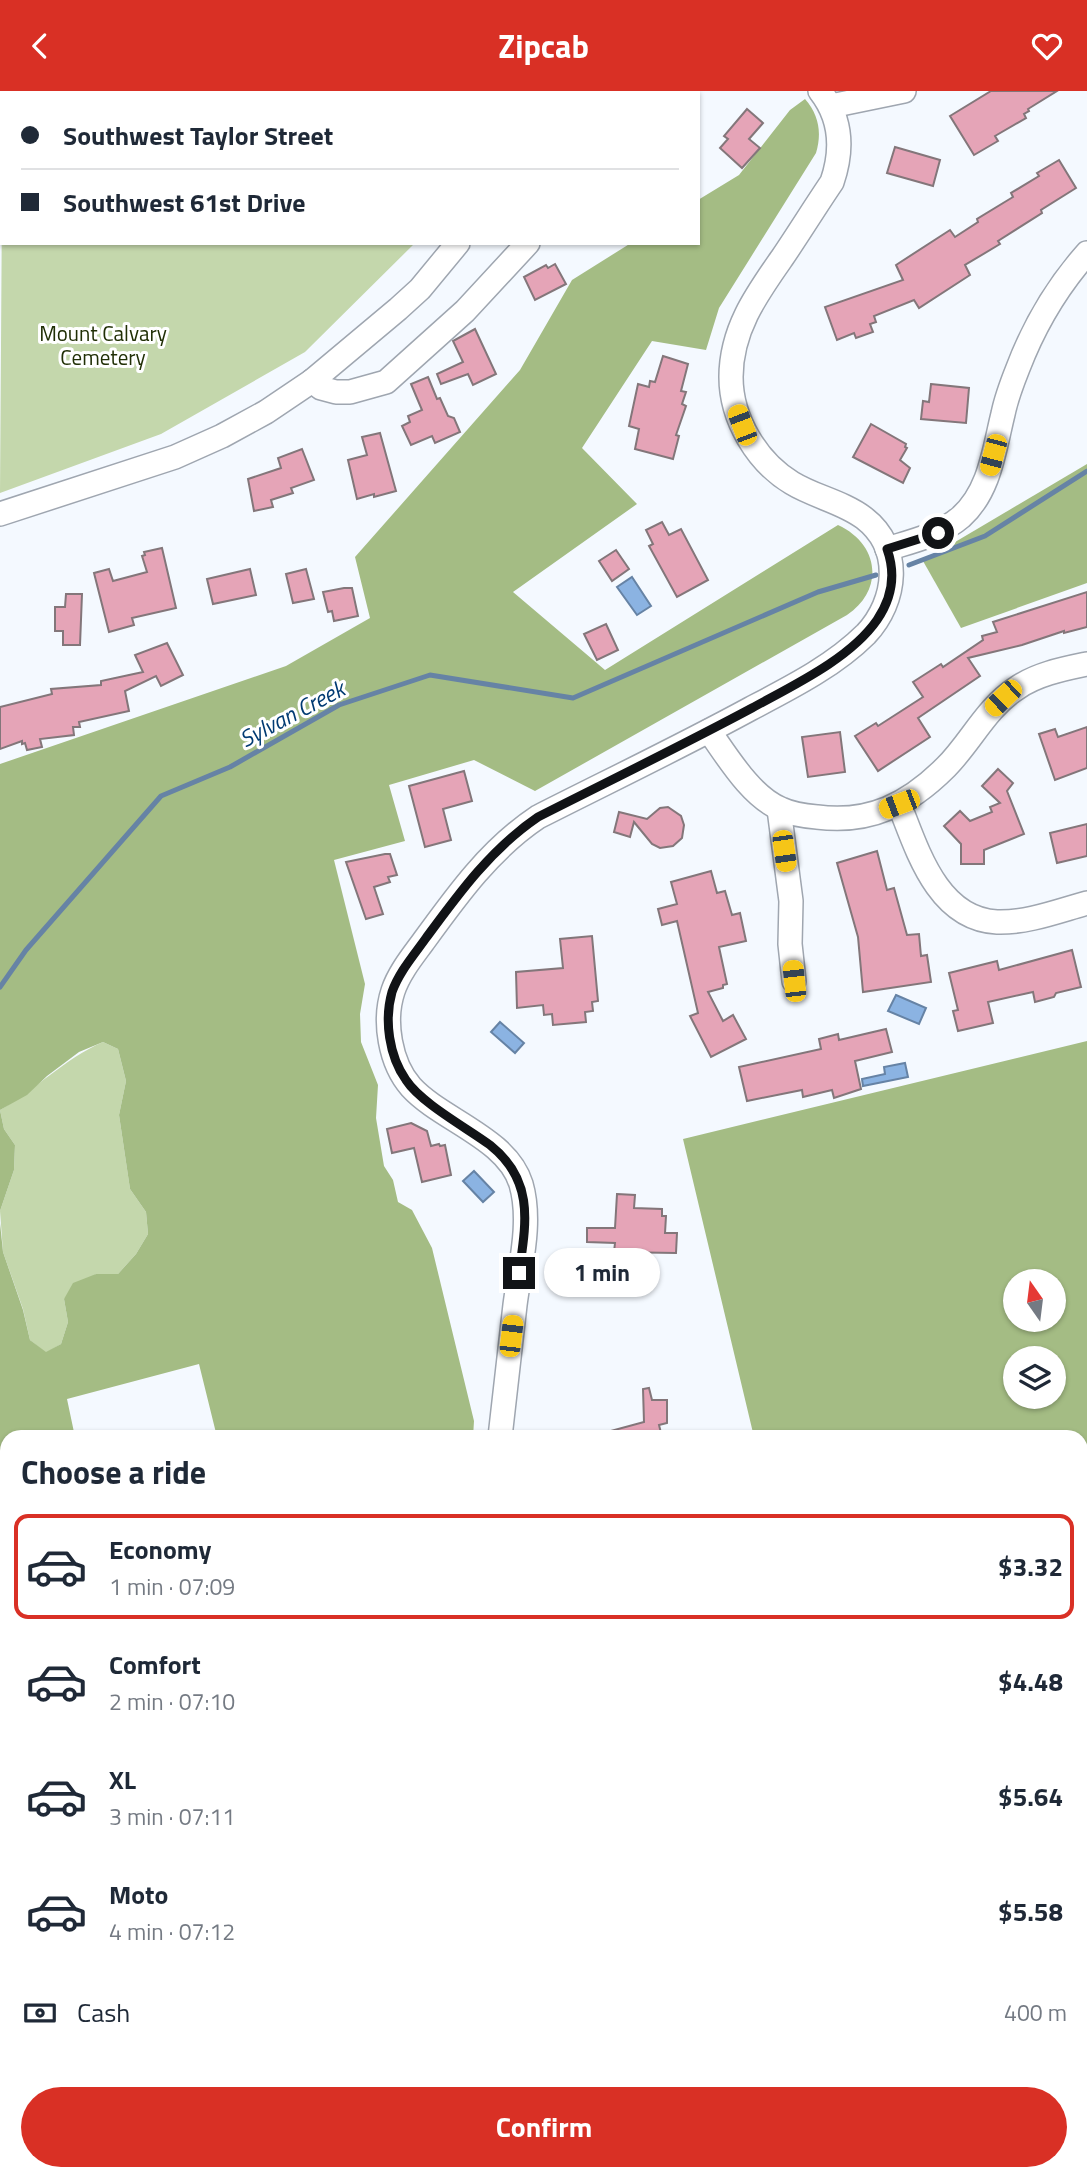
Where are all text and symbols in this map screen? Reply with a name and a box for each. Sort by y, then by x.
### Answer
text: Zipcab [498,22,589,70]
icon: back [21,27,59,65]
icon: heart [1028,27,1066,65]
text: Southwest Taylor Street [63,116,333,155]
text: Southwest 61st Drive [63,183,305,222]
park label: Mount Calvary Cemetery [39,317,167,373]
car [725,402,760,448]
car [978,432,1009,478]
route start [922,517,954,549]
water label: Sylvan Creek [233,670,353,756]
car [981,676,1026,720]
car [876,787,923,821]
car [771,829,798,873]
car [782,959,807,1003]
callout: 1 min [544,1249,659,1297]
text: 1 min [574,1255,630,1290]
route end [503,1257,535,1289]
north arrow [1003,1269,1066,1332]
map controls [1003,1269,1066,1409]
car [499,1314,524,1358]
button: layers [1003,1346,1066,1409]
text: Choose a ride [21,1448,206,1496]
text: Economy [109,1530,211,1569]
icon: car [25,1535,88,1598]
text: $3.32 [998,1547,1063,1586]
text: 1 min · 07:09 [109,1569,235,1604]
text: Comfort [109,1645,201,1684]
icon: car [25,1650,88,1713]
text: $4.48 [998,1662,1063,1701]
text: 2 min · 07:10 [109,1684,235,1719]
text: XL [109,1760,136,1799]
icon: car [25,1765,88,1828]
text: $5.64 [998,1777,1063,1816]
text: 3 min · 07:11 [109,1799,235,1834]
text: Moto [109,1875,168,1914]
icon: car [25,1880,88,1943]
text: $5.58 [998,1892,1063,1931]
text: 4 min · 07:12 [109,1914,235,1949]
text: Cash [77,1993,130,2032]
icon: cash [21,1994,59,2032]
text: 400 m [1004,1995,1067,2030]
button: Confirm [21,2087,1067,2167]

